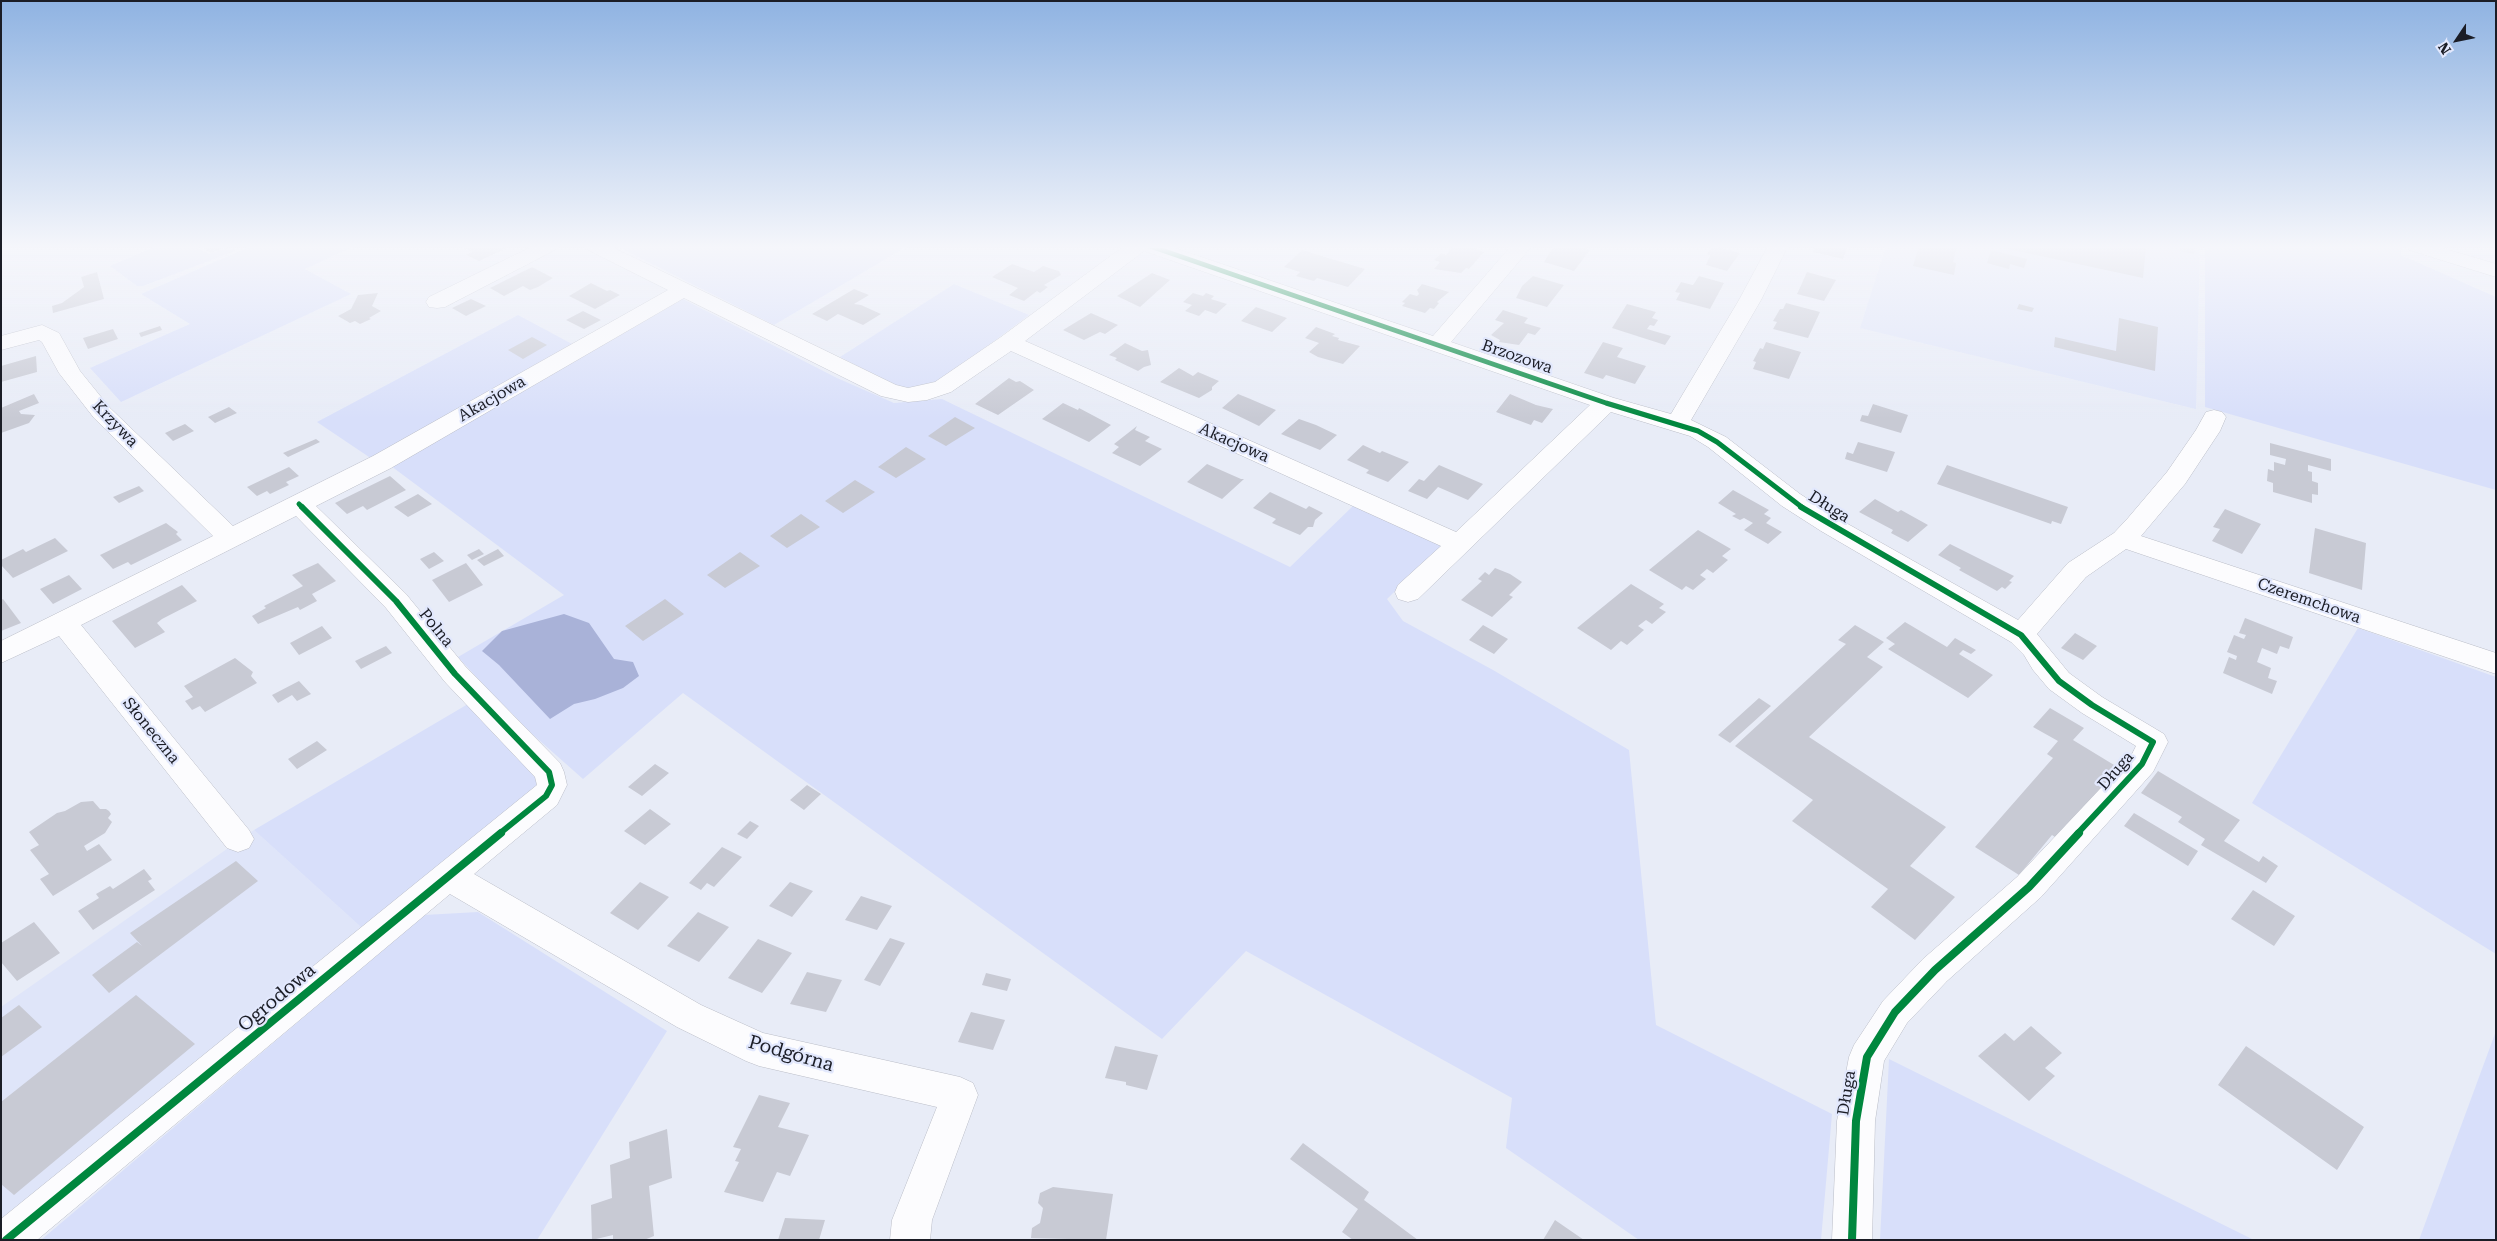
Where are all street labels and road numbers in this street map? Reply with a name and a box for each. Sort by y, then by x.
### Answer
street label: Brzozowa [1479,336,1555,378]
street label: Akacjowa [455,372,529,426]
street label: Krzywa [88,397,142,451]
street label: Akacjowa [1196,419,1272,467]
street label: Długa [1805,487,1853,527]
street label: Czeremchowa [2255,574,2363,628]
street label: Polna [415,605,457,651]
street label: Słoneczna [119,694,183,768]
street label: Długa [2094,748,2138,794]
street label: Ogrodowa [234,959,320,1037]
street label: Podgórna [746,1031,836,1077]
street label: Długa [1834,1069,1860,1117]

